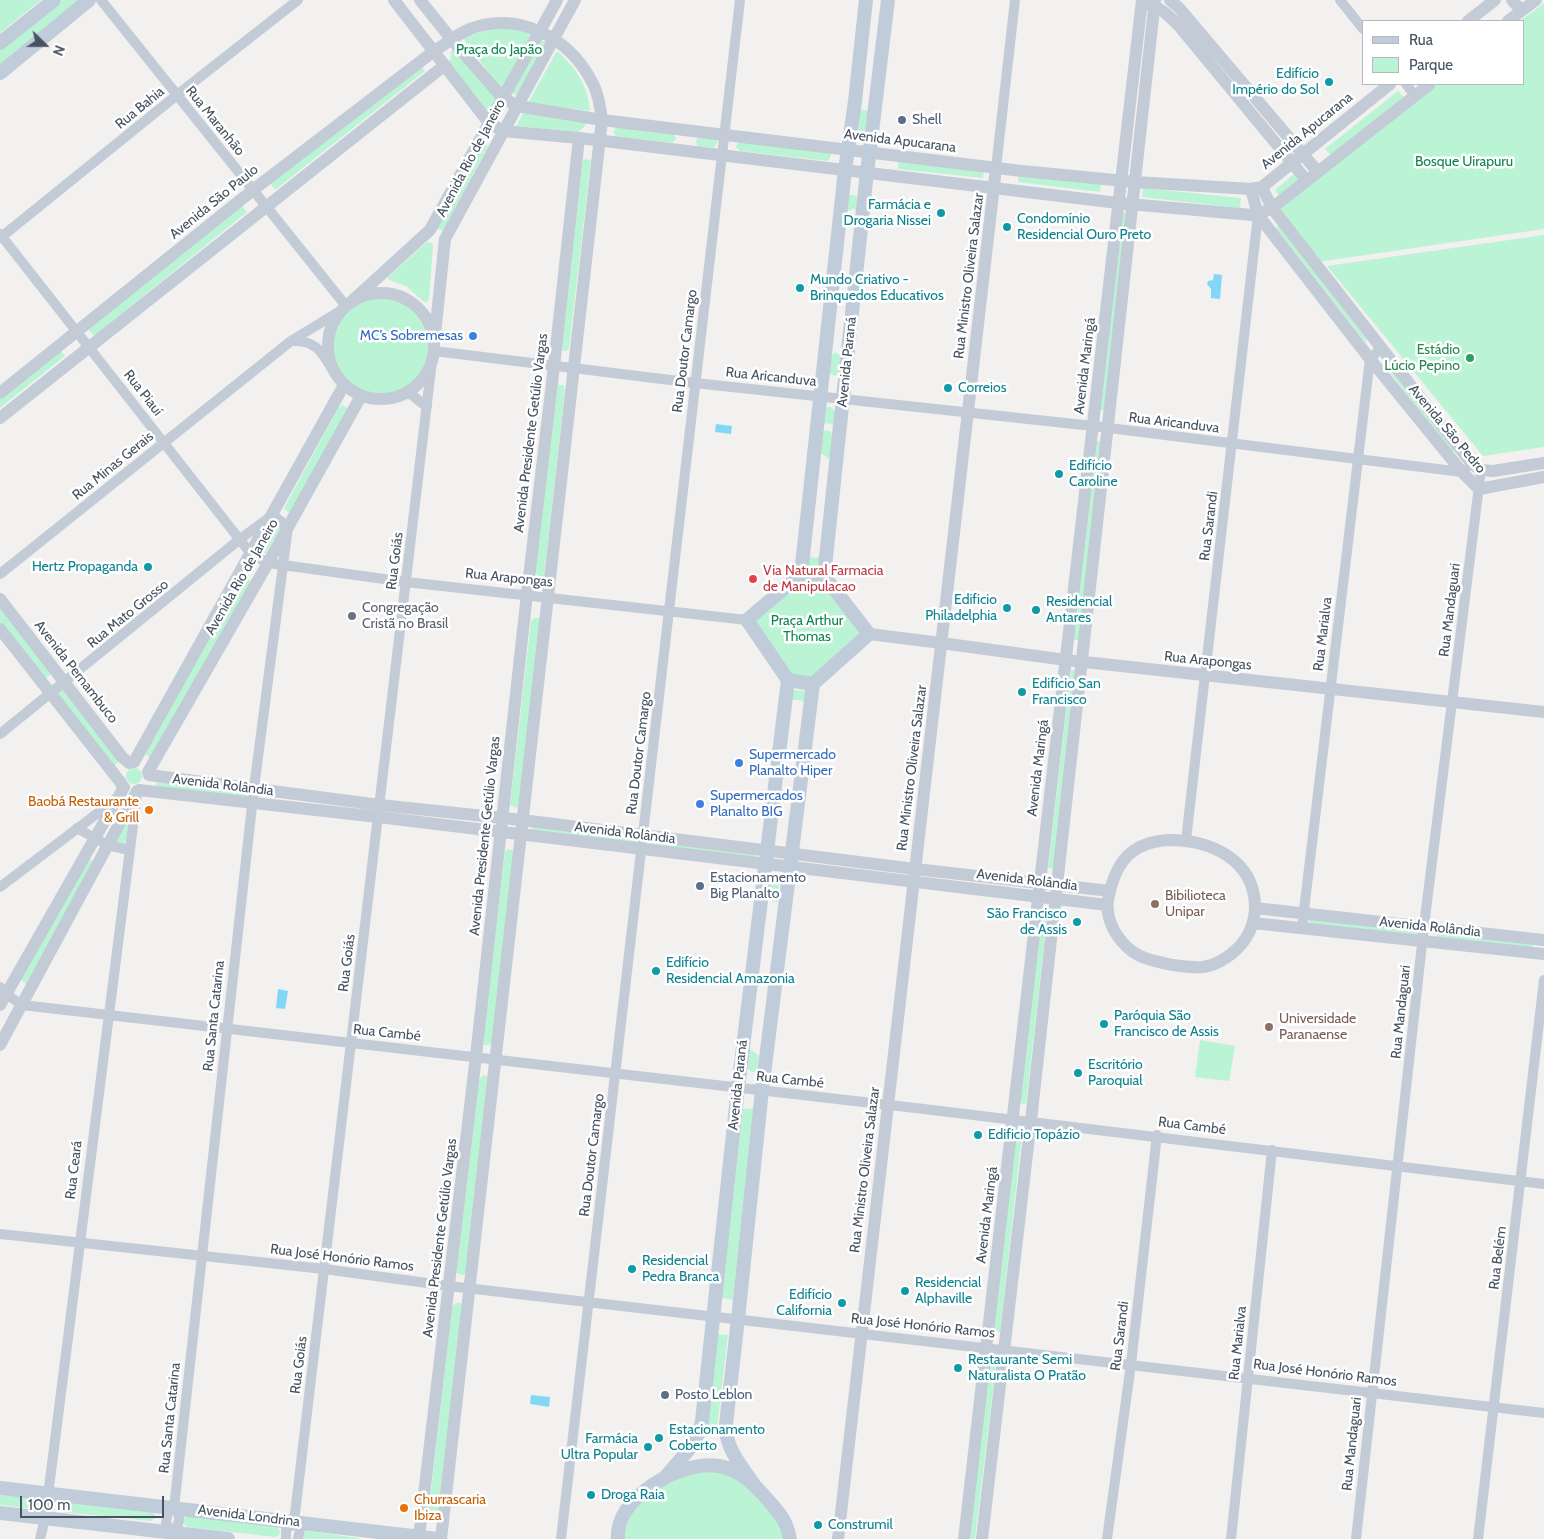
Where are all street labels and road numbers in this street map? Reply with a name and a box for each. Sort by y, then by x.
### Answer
street label: Rua Bahia [112,83,168,133]
street label: Rua Maranhão [182,83,248,159]
street label: Avenida Apucarana [1258,89,1356,173]
street label: Avenida Rio de Janeiro [433,96,509,220]
street label: Avenida Apucarana [843,126,957,156]
street label: Avenida São Paulo [166,161,262,243]
street label: Rua Ministro Oliveira Salazar [950,192,988,360]
street label: Rua Doutor Camargo [669,288,701,414]
street label: Avenida Paraná [834,316,860,408]
street label: Avenida Maringá [1071,317,1099,415]
street label: Avenida Presidente Getúlio Vargas [510,333,552,533]
street label: Rua Aricanduva [725,364,817,390]
street label: Rua Piauí [120,367,166,419]
street label: Avenida São Pedro [1405,381,1489,477]
street label: Rua Aricanduva [1128,409,1220,437]
street label: Rua Minas Gerais [69,428,157,504]
street label: Rua Sarandi [1196,490,1222,562]
street label: Avenida Rio de Janeiro [202,516,282,638]
street label: Rua Goiás [383,531,407,591]
street label: Rua Mandaguari [1436,562,1464,658]
street label: Rua Arapongas [464,565,554,591]
street label: Rua Mato Grosso [84,576,172,652]
street label: Rua Marialva [1310,596,1336,672]
street label: Avenida Pernambuco [31,617,121,727]
street label: Rua Arapongas [1163,648,1253,674]
street label: Rua Ministro Oliveira Salazar [893,684,931,852]
street label: Rua Doutor Camargo [623,690,655,816]
street label: Avenida Maringá [1024,719,1052,817]
street label: Avenida Presidente Getúlio Vargas [466,735,504,937]
street label: Avenida Rolândia [172,770,274,800]
street label: Avenida Rolândia [574,818,676,848]
street label: Avenida Rolândia [976,865,1078,895]
street label: Avenida Rolândia [1379,913,1481,941]
street label: Rua Goiás [335,933,359,993]
street label: Rua Santa Catarina [200,960,228,1072]
street label: Rua Mandaguari [1388,964,1414,1060]
street label: Rua Cambé [352,1021,422,1045]
street label: Avenida Paraná [725,1039,751,1131]
street label: Rua Cambé [755,1068,825,1092]
street label: Rua Ministro Oliveira Salazar [846,1086,884,1254]
street label: Rua Doutor Camargo [576,1092,608,1218]
street label: Rua Cambé [1157,1114,1227,1138]
street label: Avenida Presidente Getúlio Vargas [419,1138,461,1338]
street label: Rua Ceará [62,1140,86,1200]
street label: Avenida Maringá [973,1166,1001,1264]
street label: Rua Belém [1486,1225,1510,1291]
street label: Rua José Honório Ramos [269,1241,415,1275]
street label: Rua Sarandi [1107,1300,1133,1372]
street label: Rua Marialva [1226,1305,1250,1381]
street label: Rua José Honório Ramos [850,1310,996,1342]
street label: Rua Goiás [287,1335,311,1395]
street label: Rua José Honório Ramos [1252,1356,1398,1390]
street label: Rua Santa Catarina [156,1362,184,1474]
street label: Rua Mandaguari [1339,1396,1365,1492]
street label: Avenida Londrina [197,1501,301,1531]

